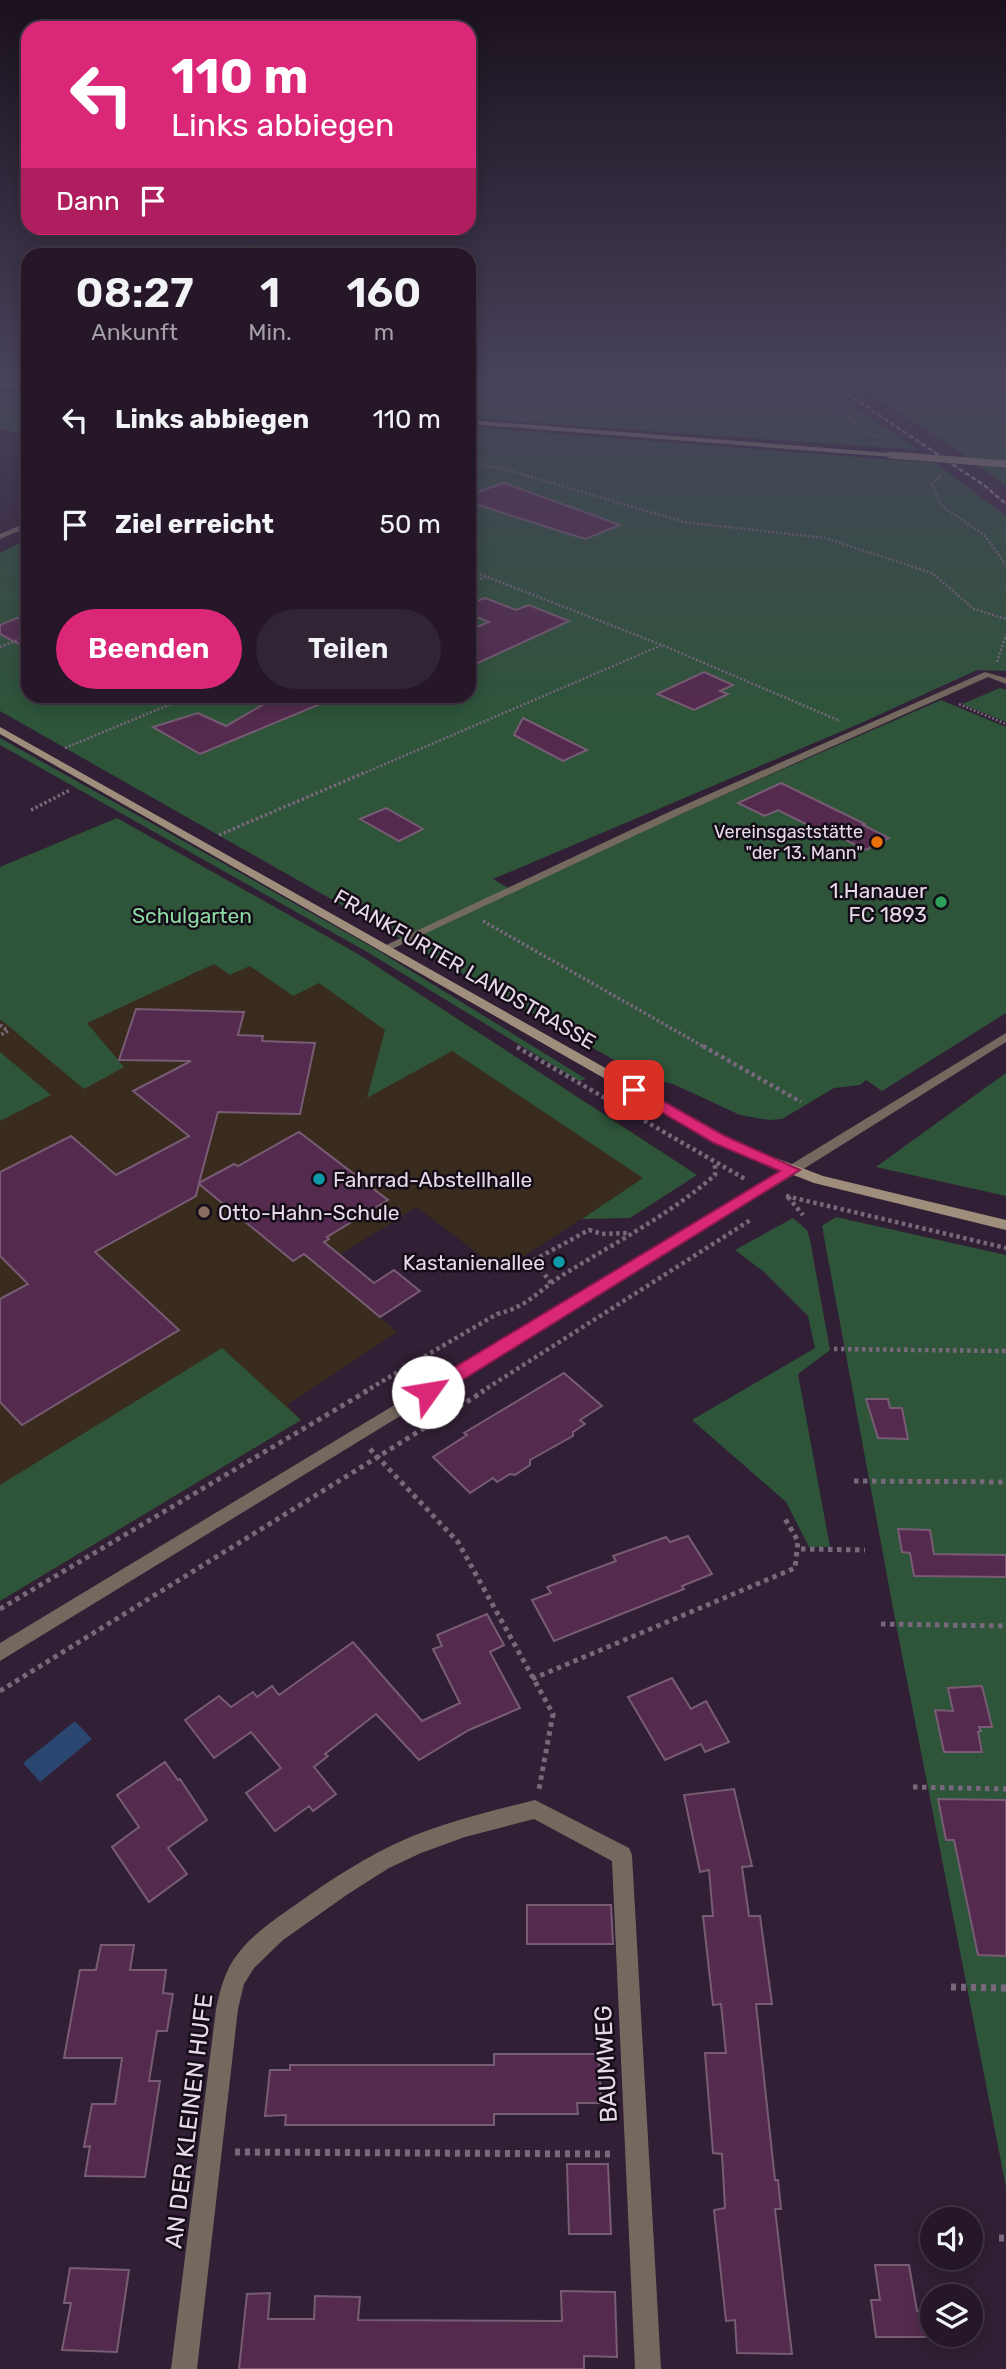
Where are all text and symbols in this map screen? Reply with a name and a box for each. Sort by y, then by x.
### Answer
text: 110 m [171,47,308,105]
icon: left [56,49,147,140]
text: Links abbiegen [171,106,394,144]
icon: arrive [134,182,172,220]
text: Dann [56,186,120,217]
text: 08:27 [76,268,194,318]
text: 1 [260,268,280,318]
text: 160 [346,268,421,318]
text: Ankunft [91,318,178,346]
text: Min. [248,318,292,346]
text: m [374,318,394,346]
icon: left [56,401,94,439]
text: Links abbiegen [115,404,309,435]
text: 110 m [373,404,441,435]
icon: arrive [56,506,94,544]
text: Ziel erreicht [115,509,274,540]
text: 50 m [380,509,441,540]
button: Beenden [56,609,242,689]
button: Teilen [256,609,441,689]
place label: Vereinsgaststätte "der 13. Mann" [714,821,863,864]
marker: Vereinsgaststätte "der 13. Mann" [869,834,885,850]
place label: 1.Hanauer FC 1893 [830,878,927,927]
street label: FRANKFURTER LANDSTRASSE [330,884,600,1054]
marker: 1.Hanauer FC 1893 [933,894,949,910]
park label: Schulgarten [132,903,252,928]
pin [604,1060,664,1120]
icon: arrive [615,1071,653,1109]
place label: Fahrrad-Abstellhalle [333,1167,532,1192]
marker: Fahrrad-Abstellhalle [311,1171,327,1187]
place label: Otto-Hahn-Schule [218,1200,400,1225]
marker: Otto-Hahn-Schule [196,1204,212,1220]
place label: Kastanienallee [403,1250,545,1275]
marker: Kastanienallee [551,1254,567,1270]
position arrow [391,1355,465,1429]
street label: AN DER KLEINEN HUFE [159,1992,219,2250]
street label: BAUMWEG [589,2005,623,2123]
map controls [920,2207,983,2347]
button: sound [920,2207,983,2270]
button: layers [920,2284,983,2347]

